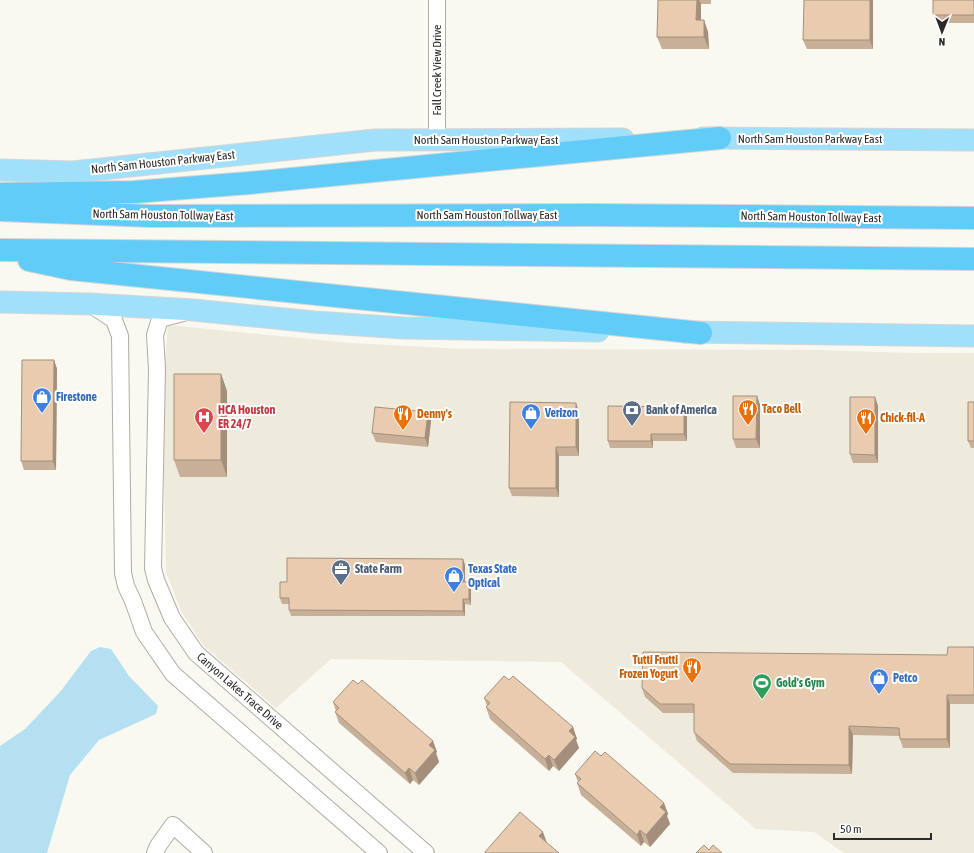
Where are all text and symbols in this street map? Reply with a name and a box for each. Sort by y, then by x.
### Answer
north arrow [922,12,962,52]
street label: Fall Creek View Drive [430,25,444,115]
text: N [938,36,945,48]
street label: North Sam Houston Parkway East [738,132,883,146]
street label: North Sam Houston Parkway East [414,133,559,147]
street label: North Sam Houston Parkway East [90,147,236,177]
street label: North Sam Houston Tollway East [92,207,234,223]
street label: North Sam Houston Tollway East [416,208,558,222]
street label: North Sam Houston Tollway East [740,209,882,225]
shop icon: Firestone [31,386,53,414]
place label: Firestone [56,390,98,404]
restaurant icon: Taco Bell [737,398,759,426]
bank icon: Bank of America [621,399,643,427]
shop icon: Verizon [520,402,542,430]
place label: Taco Bell [762,402,802,416]
place label: HCA Houston ER 24/7 [218,403,276,431]
restaurant icon: Denny's [392,403,414,431]
place label: Bank of America [646,403,717,417]
hospital icon: HCA Houston ER 24/7 [193,406,215,434]
place label: Verizon [544,406,578,420]
place label: Denny's [417,407,453,421]
restaurant icon: Chick-fil-A [855,407,877,435]
place label: Chick-fil-A [880,411,925,425]
office icon: State Farm [330,558,352,586]
place label: State Farm [355,562,402,576]
place label: Texas State Optical [468,562,518,590]
shop icon: Texas State Optical [443,565,465,593]
street label: Canyon Lakes Trace Drive [194,650,286,732]
place label: Tutti Frutti Frozen Yogurt [619,653,679,681]
restaurant icon: Tutti Frutti Frozen Yogurt [681,656,703,684]
shop icon: Petco [868,667,890,695]
place label: Petco [893,671,918,685]
sports icon: Gold's Gym [751,672,773,700]
place label: Gold's Gym [776,676,825,690]
scale bar [834,815,931,841]
text: 50 m [840,822,862,836]

